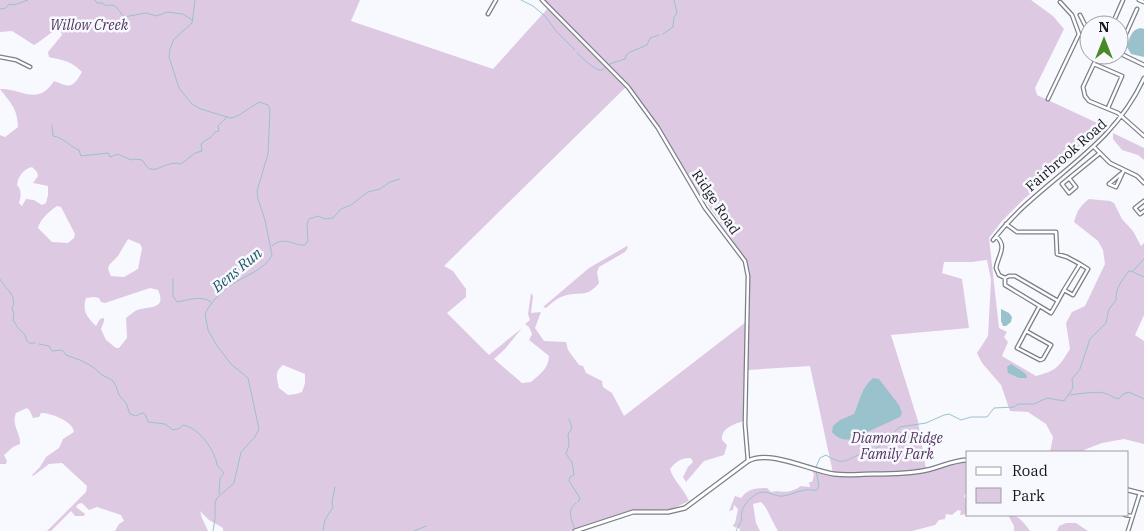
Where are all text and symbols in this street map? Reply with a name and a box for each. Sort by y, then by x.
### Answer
north arrow [1079,15,1129,65]
park label: Willow Creek [50,16,129,34]
text: N [1098,18,1110,36]
street label: Fairbrook Road [1022,115,1111,195]
street label: Ridge Road [688,166,744,238]
water label: Bens Run [207,243,266,297]
park label: Diamond Ridge Family Park [850,429,944,463]
legend [966,451,1129,516]
text: Road [1012,461,1048,480]
text: Park [1012,486,1045,505]

